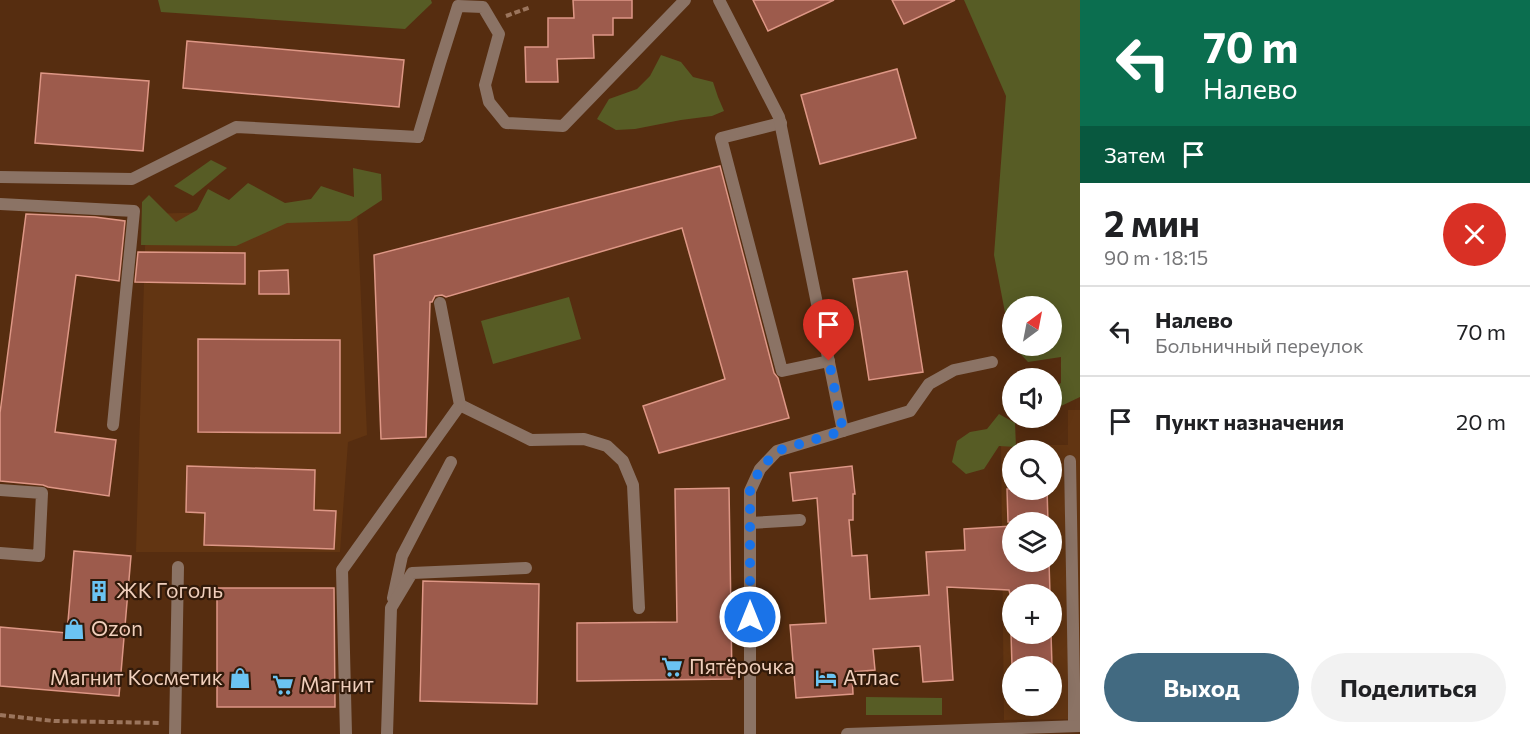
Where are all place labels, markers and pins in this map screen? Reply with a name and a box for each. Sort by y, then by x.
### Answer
pin [803,299,854,361]
place label: ЖК Гоголь [116,577,223,602]
building icon: ЖК Гоголь [87,579,111,603]
place label: Ozon [91,615,143,640]
shop icon: Ozon [62,617,86,641]
place label: Пятёрочка [689,653,795,678]
supermarket icon: Пятёрочка [660,655,684,679]
place label: Магнит Косметик [50,664,223,689]
place label: Атлас [843,664,899,689]
shop icon: Магнит Косметик [228,666,252,690]
hotel icon: Атлас [814,666,838,690]
place label: Магнит [300,671,374,696]
supermarket icon: Магнит [271,673,295,697]

